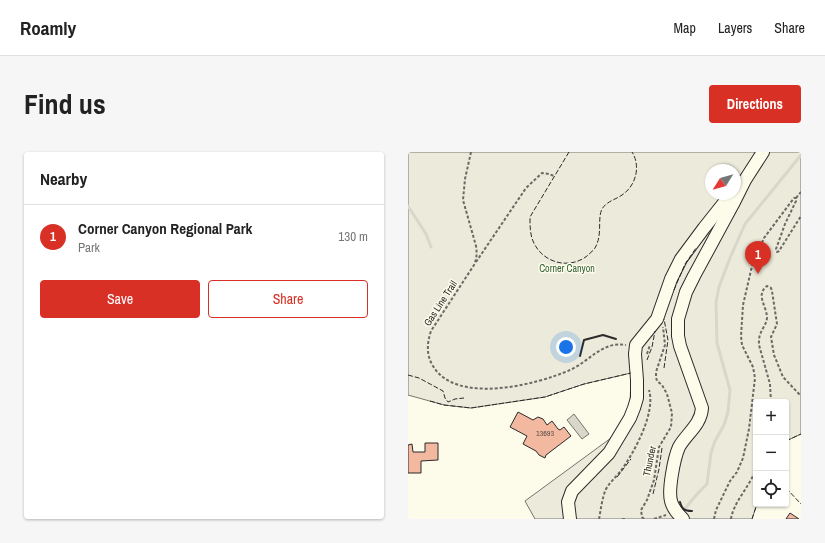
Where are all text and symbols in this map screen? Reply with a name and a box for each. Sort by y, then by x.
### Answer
text: Roamly [20,15,76,41]
text: Map [674,19,696,37]
text: Layers [718,19,752,37]
text: Share [774,19,805,37]
text: Find us [24,85,106,123]
button: Directions [709,85,801,123]
north arrow [705,164,741,200]
text: Nearby [40,167,87,190]
text: Corner Canyon Regional Park [78,218,252,239]
text: 1 [50,228,56,245]
text: 130 m [338,228,368,245]
text: Park [78,239,100,256]
pin: 1 [745,241,771,274]
park label: Corner Canyon [539,262,595,275]
street label: Gas Line Trail [421,278,460,328]
button: Save [40,280,200,318]
button: Share [208,280,368,318]
your location [556,337,576,357]
map controls [753,399,789,507]
button: + [753,399,789,435]
house number: 13693 [536,428,554,438]
button: − [753,435,789,471]
street label: Thunder [640,445,659,477]
button: locate [753,471,789,507]

